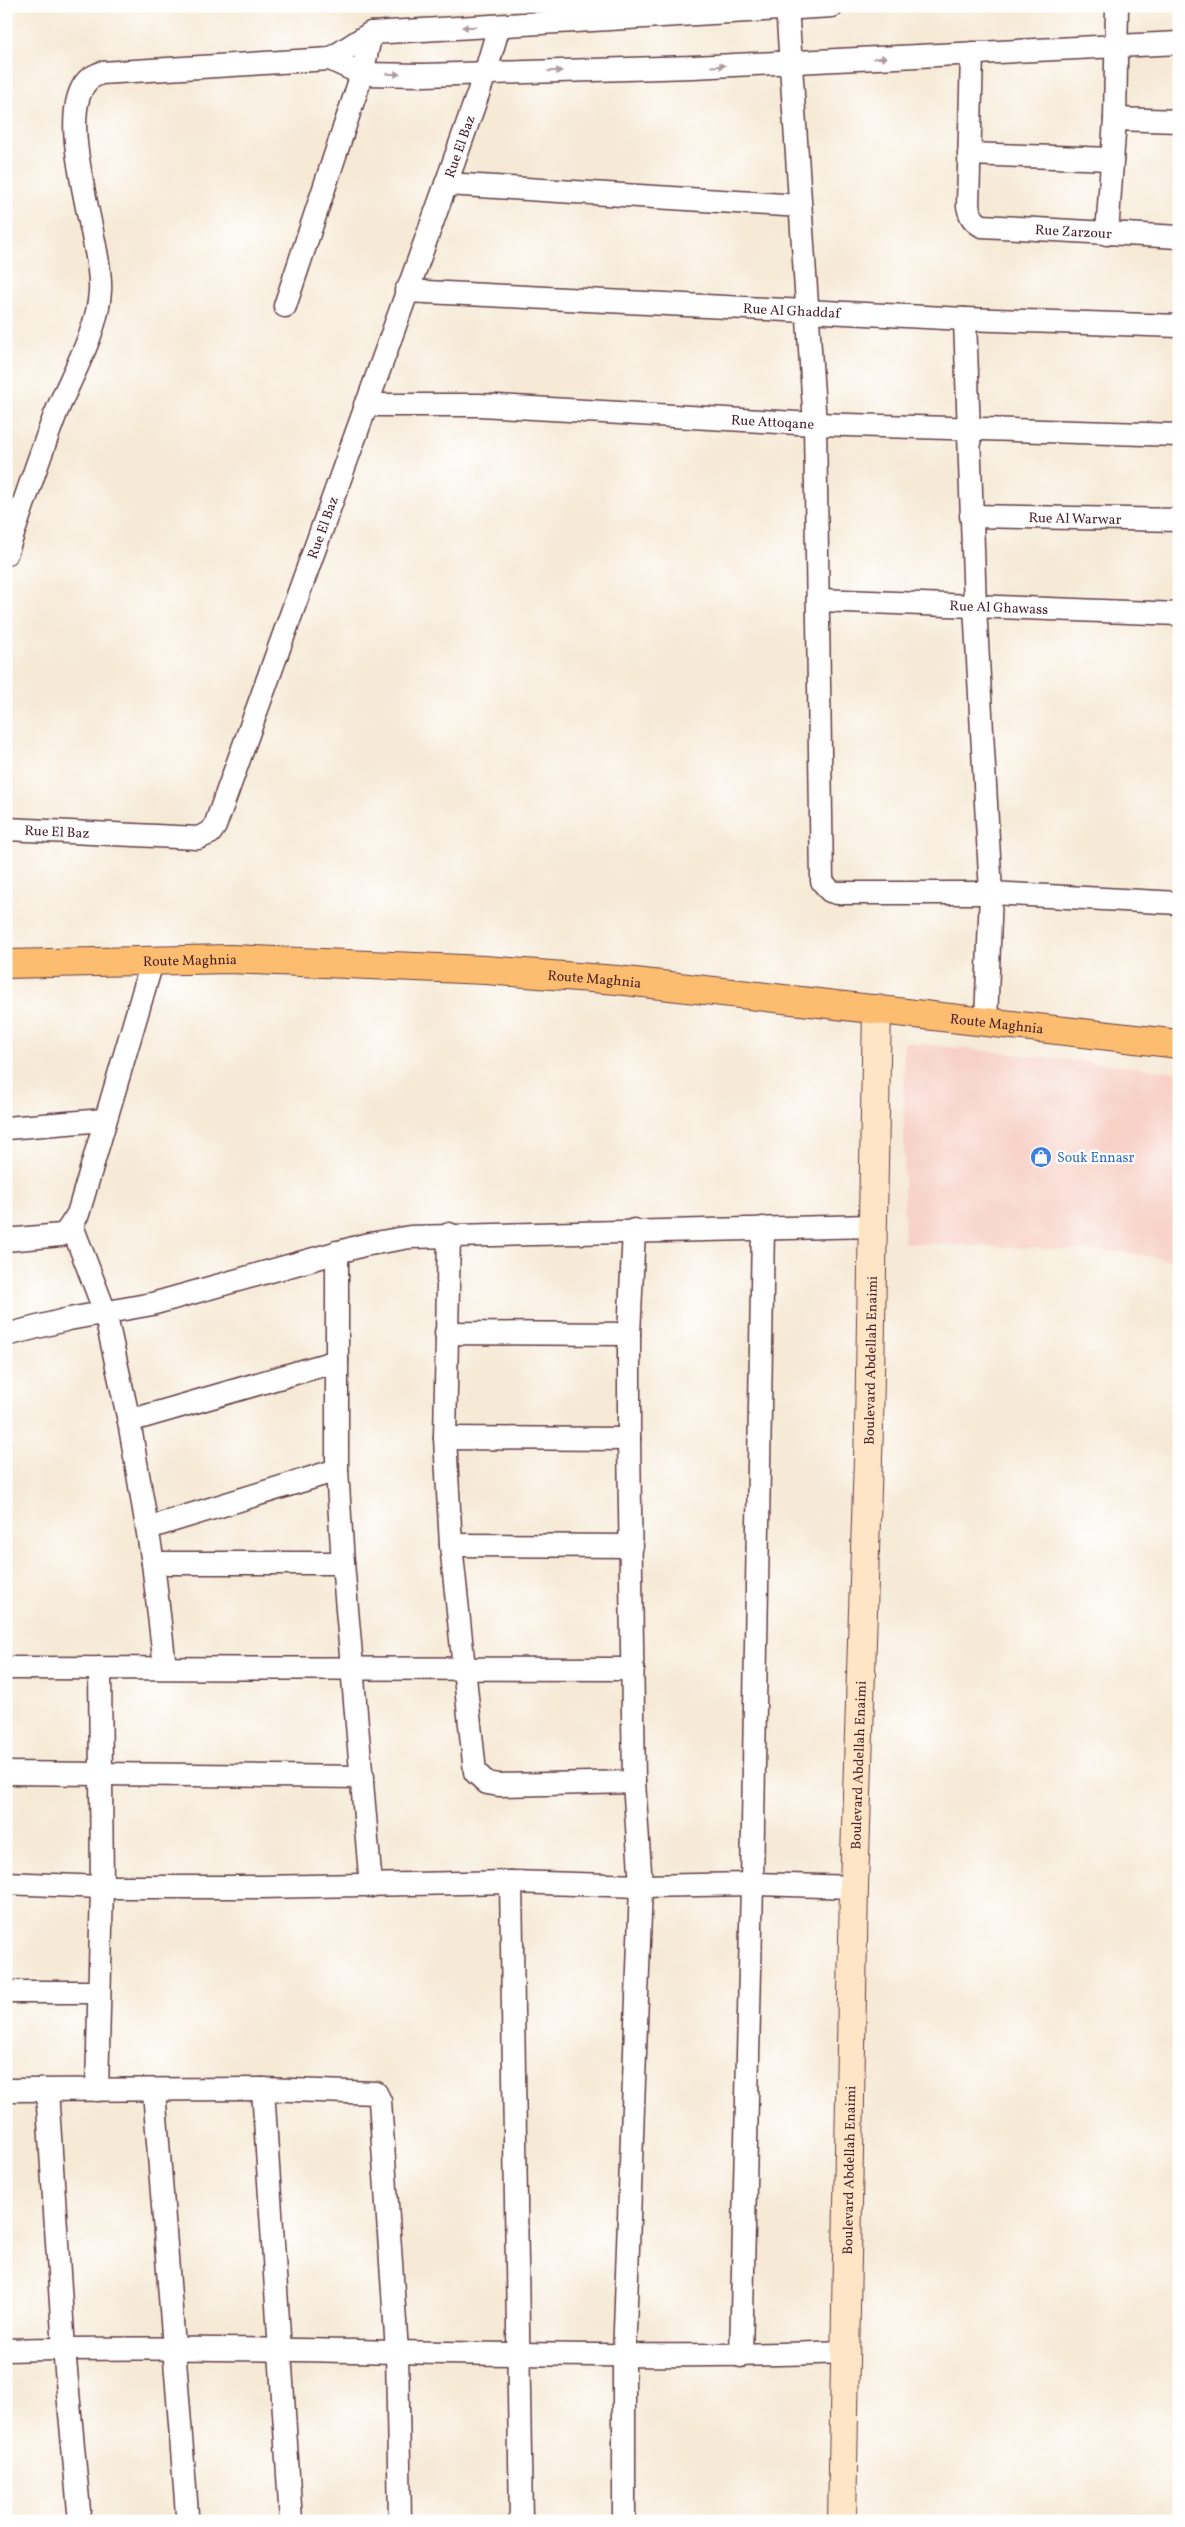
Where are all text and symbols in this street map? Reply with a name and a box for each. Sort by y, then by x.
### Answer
one-way arrow [461,23,477,31]
one-way arrow [872,53,888,61]
one-way arrow [710,61,726,69]
one-way arrow [547,67,563,75]
one-way arrow [385,71,401,79]
street label: Rue El Baz [441,113,481,181]
street label: Rue Zarzour [1034,221,1112,244]
street label: Rue Al Ghaddaf [743,300,842,324]
street label: Rue Attoqane [730,411,815,435]
street label: Rue El Baz [304,494,344,562]
street label: Rue Al Warwar [1028,509,1122,530]
street label: Rue Al Ghawass [949,597,1049,620]
street label: Rue El Baz [24,822,90,844]
street label: Route Maghnia [143,951,237,972]
street label: Route Maghnia [547,967,642,994]
street label: Route Maghnia [949,1010,1044,1040]
shop icon: Souk Ennasr [1029,1145,1053,1169]
place label: Souk Ennasr [1057,1149,1135,1168]
street label: Boulevard Abdellah Enaimi [860,1276,883,1445]
street label: Boulevard Abdellah Enaimi [847,1680,872,1850]
street label: Boulevard Abdellah Enaimi [839,2085,861,2255]

